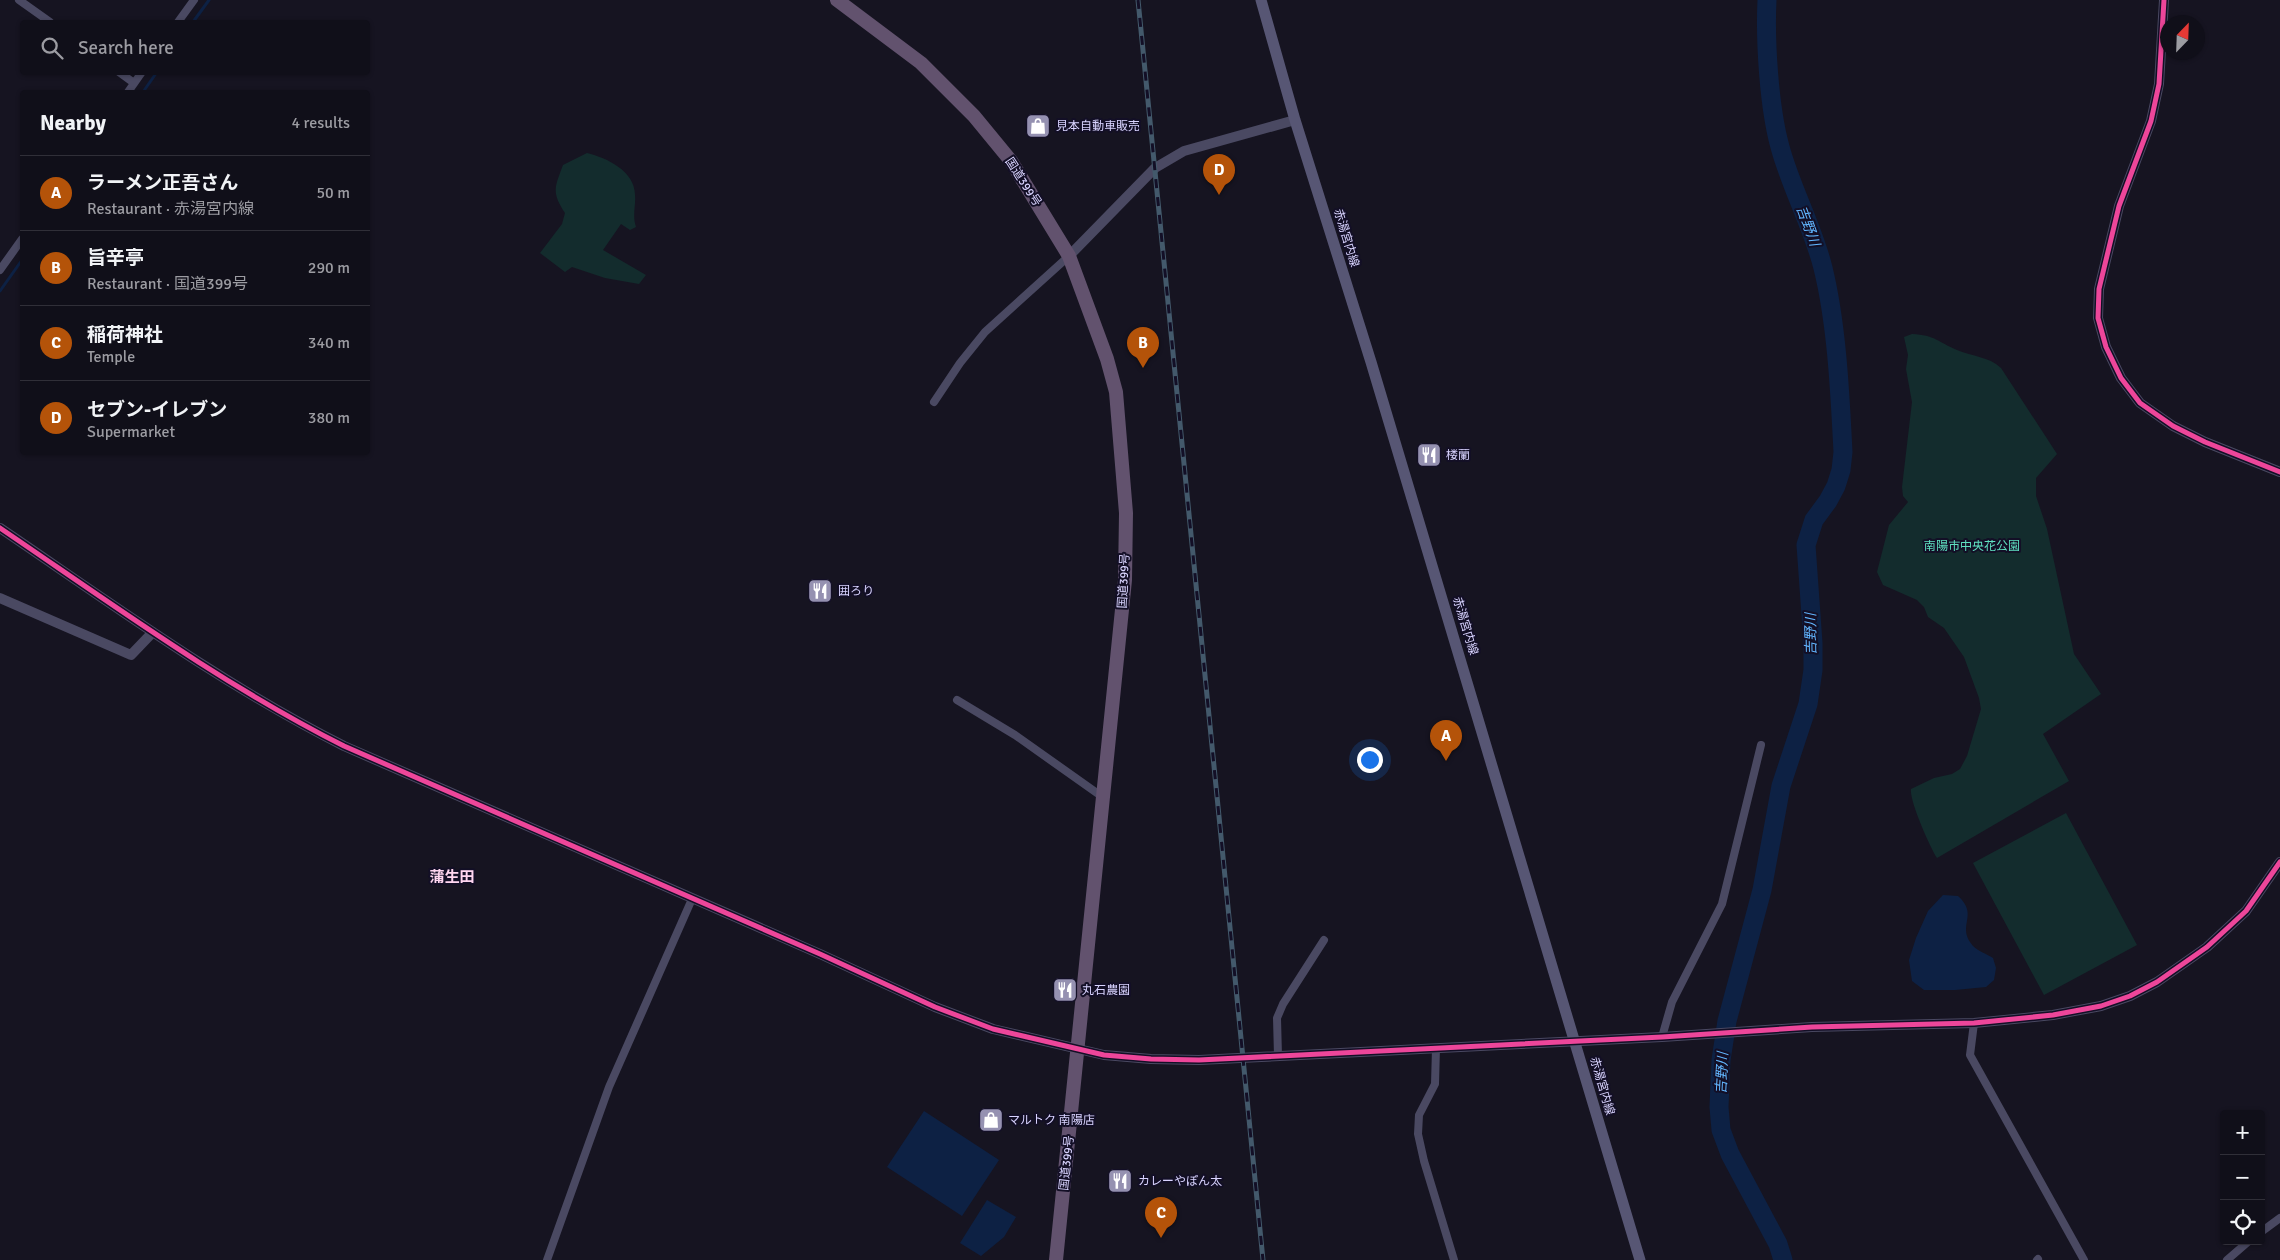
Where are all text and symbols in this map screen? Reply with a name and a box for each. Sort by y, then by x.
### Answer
north arrow [2160,15,2205,60]
search box [20,20,370,75]
icon: search [38,34,66,62]
text: Search here [78,36,174,60]
text: Nearby [40,110,106,136]
text: 4 results [291,113,350,133]
shop icon: 見本自動車販売 [1025,113,1051,139]
place label: 見本自動車販売 [1056,119,1140,134]
pin: D [1203,154,1235,195]
street label: 国道399号 [1002,155,1044,209]
text: ラーメン正吾さん [87,171,238,195]
text: A [51,183,61,203]
text: 50 m [316,183,350,203]
text: Restaurant · 赤湯宮内線 [87,199,254,219]
water label: 吉野川 [1793,203,1824,251]
street label: 赤湯宮内線 [1330,207,1362,269]
text: 旨辛亭 [87,246,144,270]
text: B [51,258,61,278]
text: 290 m [308,258,350,278]
text: Restaurant · 国道399号 [87,274,248,294]
text: 稲荷神社 [87,323,163,347]
pin: B [1127,327,1159,368]
text: C [51,333,61,353]
text: 340 m [308,333,350,353]
text: Temple [87,347,135,367]
text: セブン-イレブン [87,398,227,422]
text: D [51,408,61,428]
text: 380 m [308,408,350,428]
text: Supermarket [87,422,175,442]
restaurant icon: 楼蘭 [1416,442,1442,468]
place label: 楼蘭 [1446,448,1470,463]
park label: 南陽市中央花公園 [1924,539,2020,554]
street label: 国道399号 [1115,553,1133,609]
restaurant icon: 囲ろり [807,578,833,604]
place label: 囲ろり [838,584,874,599]
street label: 赤湯宮内線 [1449,595,1481,657]
water label: 吉野川 [1802,611,1820,655]
pin: A [1430,720,1462,761]
your location [1357,747,1383,773]
district label: 蒲生田 [429,868,475,886]
restaurant icon: 丸石農園 [1052,977,1078,1003]
place label: 丸石農園 [1082,983,1130,998]
water label: 吉野川 [1712,1050,1732,1094]
street label: 赤湯宮内線 [1587,1055,1617,1117]
shop icon: マルトク 南陽店 [978,1107,1004,1133]
map controls [2220,1110,2265,1245]
button: + [2220,1110,2265,1155]
place label: マルトク 南陽店 [1008,1113,1095,1128]
street label: 国道399号 [1057,1135,1077,1191]
button: − [2220,1155,2265,1200]
restaurant icon: カレーやぽん太 [1107,1168,1133,1194]
place label: カレーやぽん太 [1138,1174,1222,1189]
pin: C [1145,1197,1177,1238]
button: locate [2220,1200,2265,1245]

